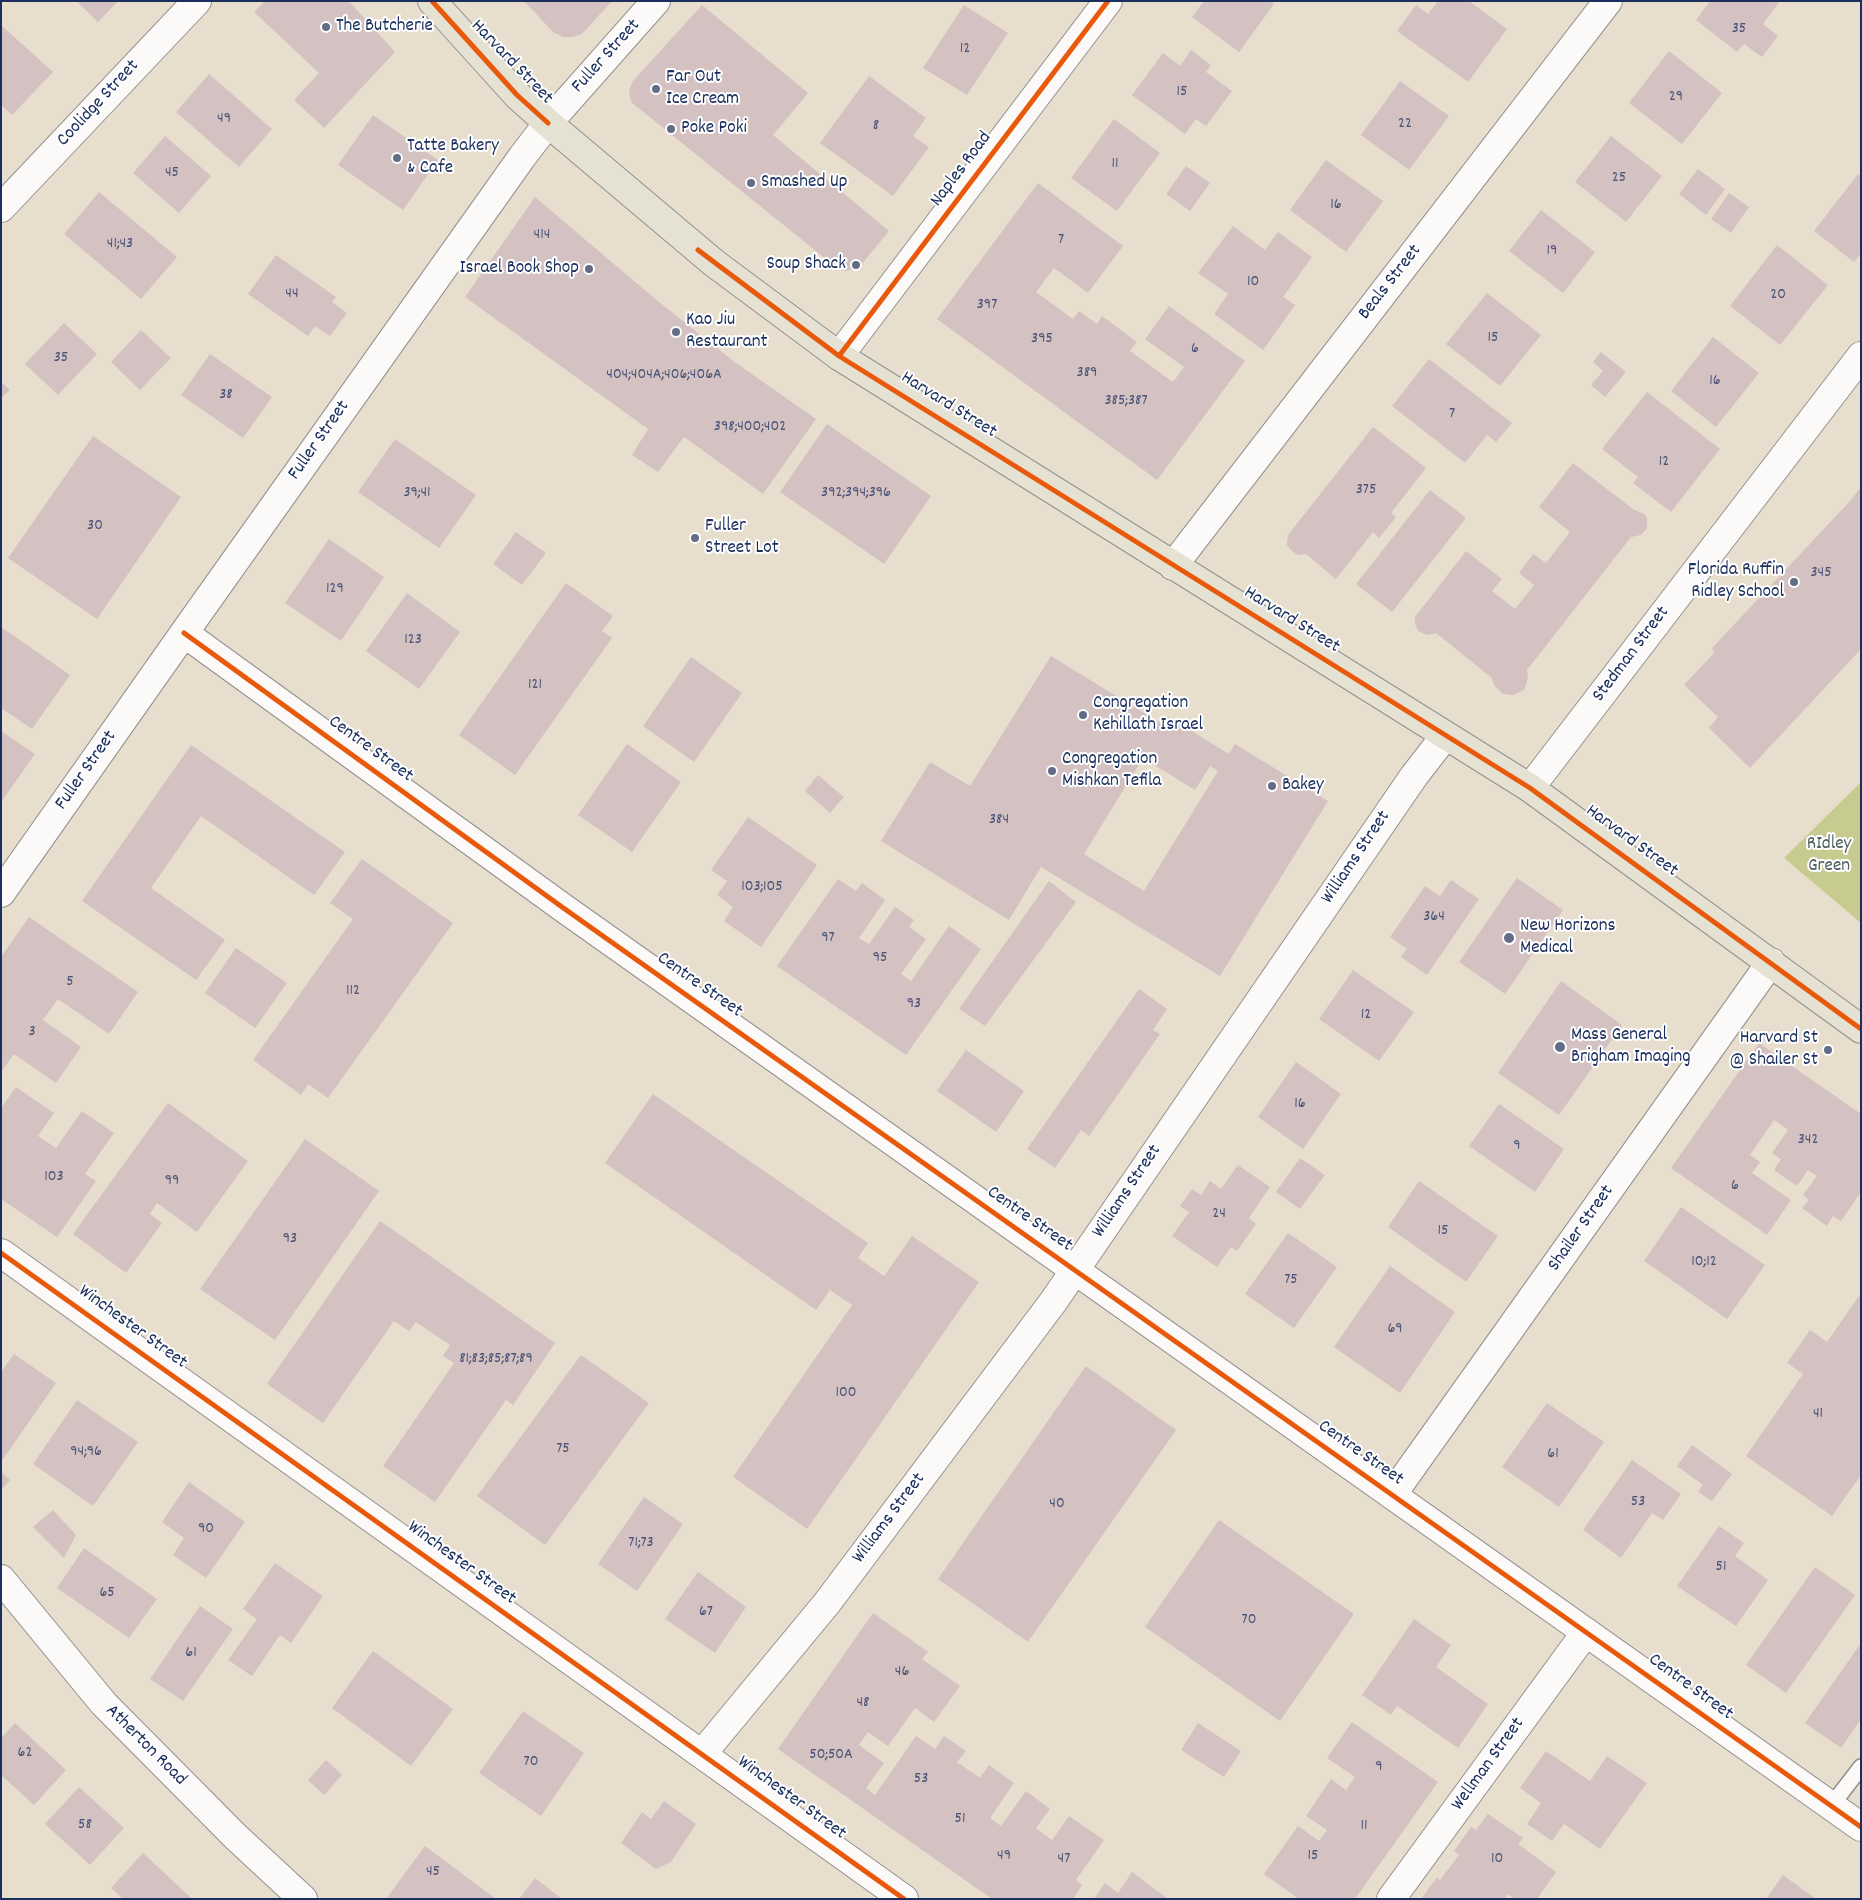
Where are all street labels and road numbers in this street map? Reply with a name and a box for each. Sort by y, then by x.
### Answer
street label: Fuller Street [568,15,646,99]
street label: Harvard Street [465,16,557,110]
street label: Coolidge Street [53,56,145,152]
street label: Naples Road [926,128,998,212]
street label: Beals Street [1355,241,1427,325]
street label: Harvard Street [896,367,1000,445]
street label: Fuller Street [284,397,356,485]
street label: Harvard Street [1239,582,1343,660]
street label: Stedman Street [1589,603,1675,707]
street label: Centre Street [323,712,417,788]
street label: Fuller Street [51,727,123,815]
street label: Harvard Street [1580,801,1682,883]
street label: Williams Street [1318,807,1396,909]
street label: Centre Street [652,948,746,1024]
street label: Williams Street [1089,1141,1167,1243]
street label: Centre Street [982,1182,1076,1258]
street label: Shailer Street [1544,1182,1620,1276]
street label: Winchester Street [73,1281,191,1375]
street label: Centre Street [1313,1416,1407,1492]
street label: Williams Street [849,1469,931,1569]
street label: Winchester Street [402,1517,520,1611]
street label: Centre Street [1643,1650,1737,1726]
street label: Atherton Road [100,1701,190,1791]
street label: Wellman Street [1448,1714,1530,1816]
street label: Winchester Street [732,1752,850,1846]

